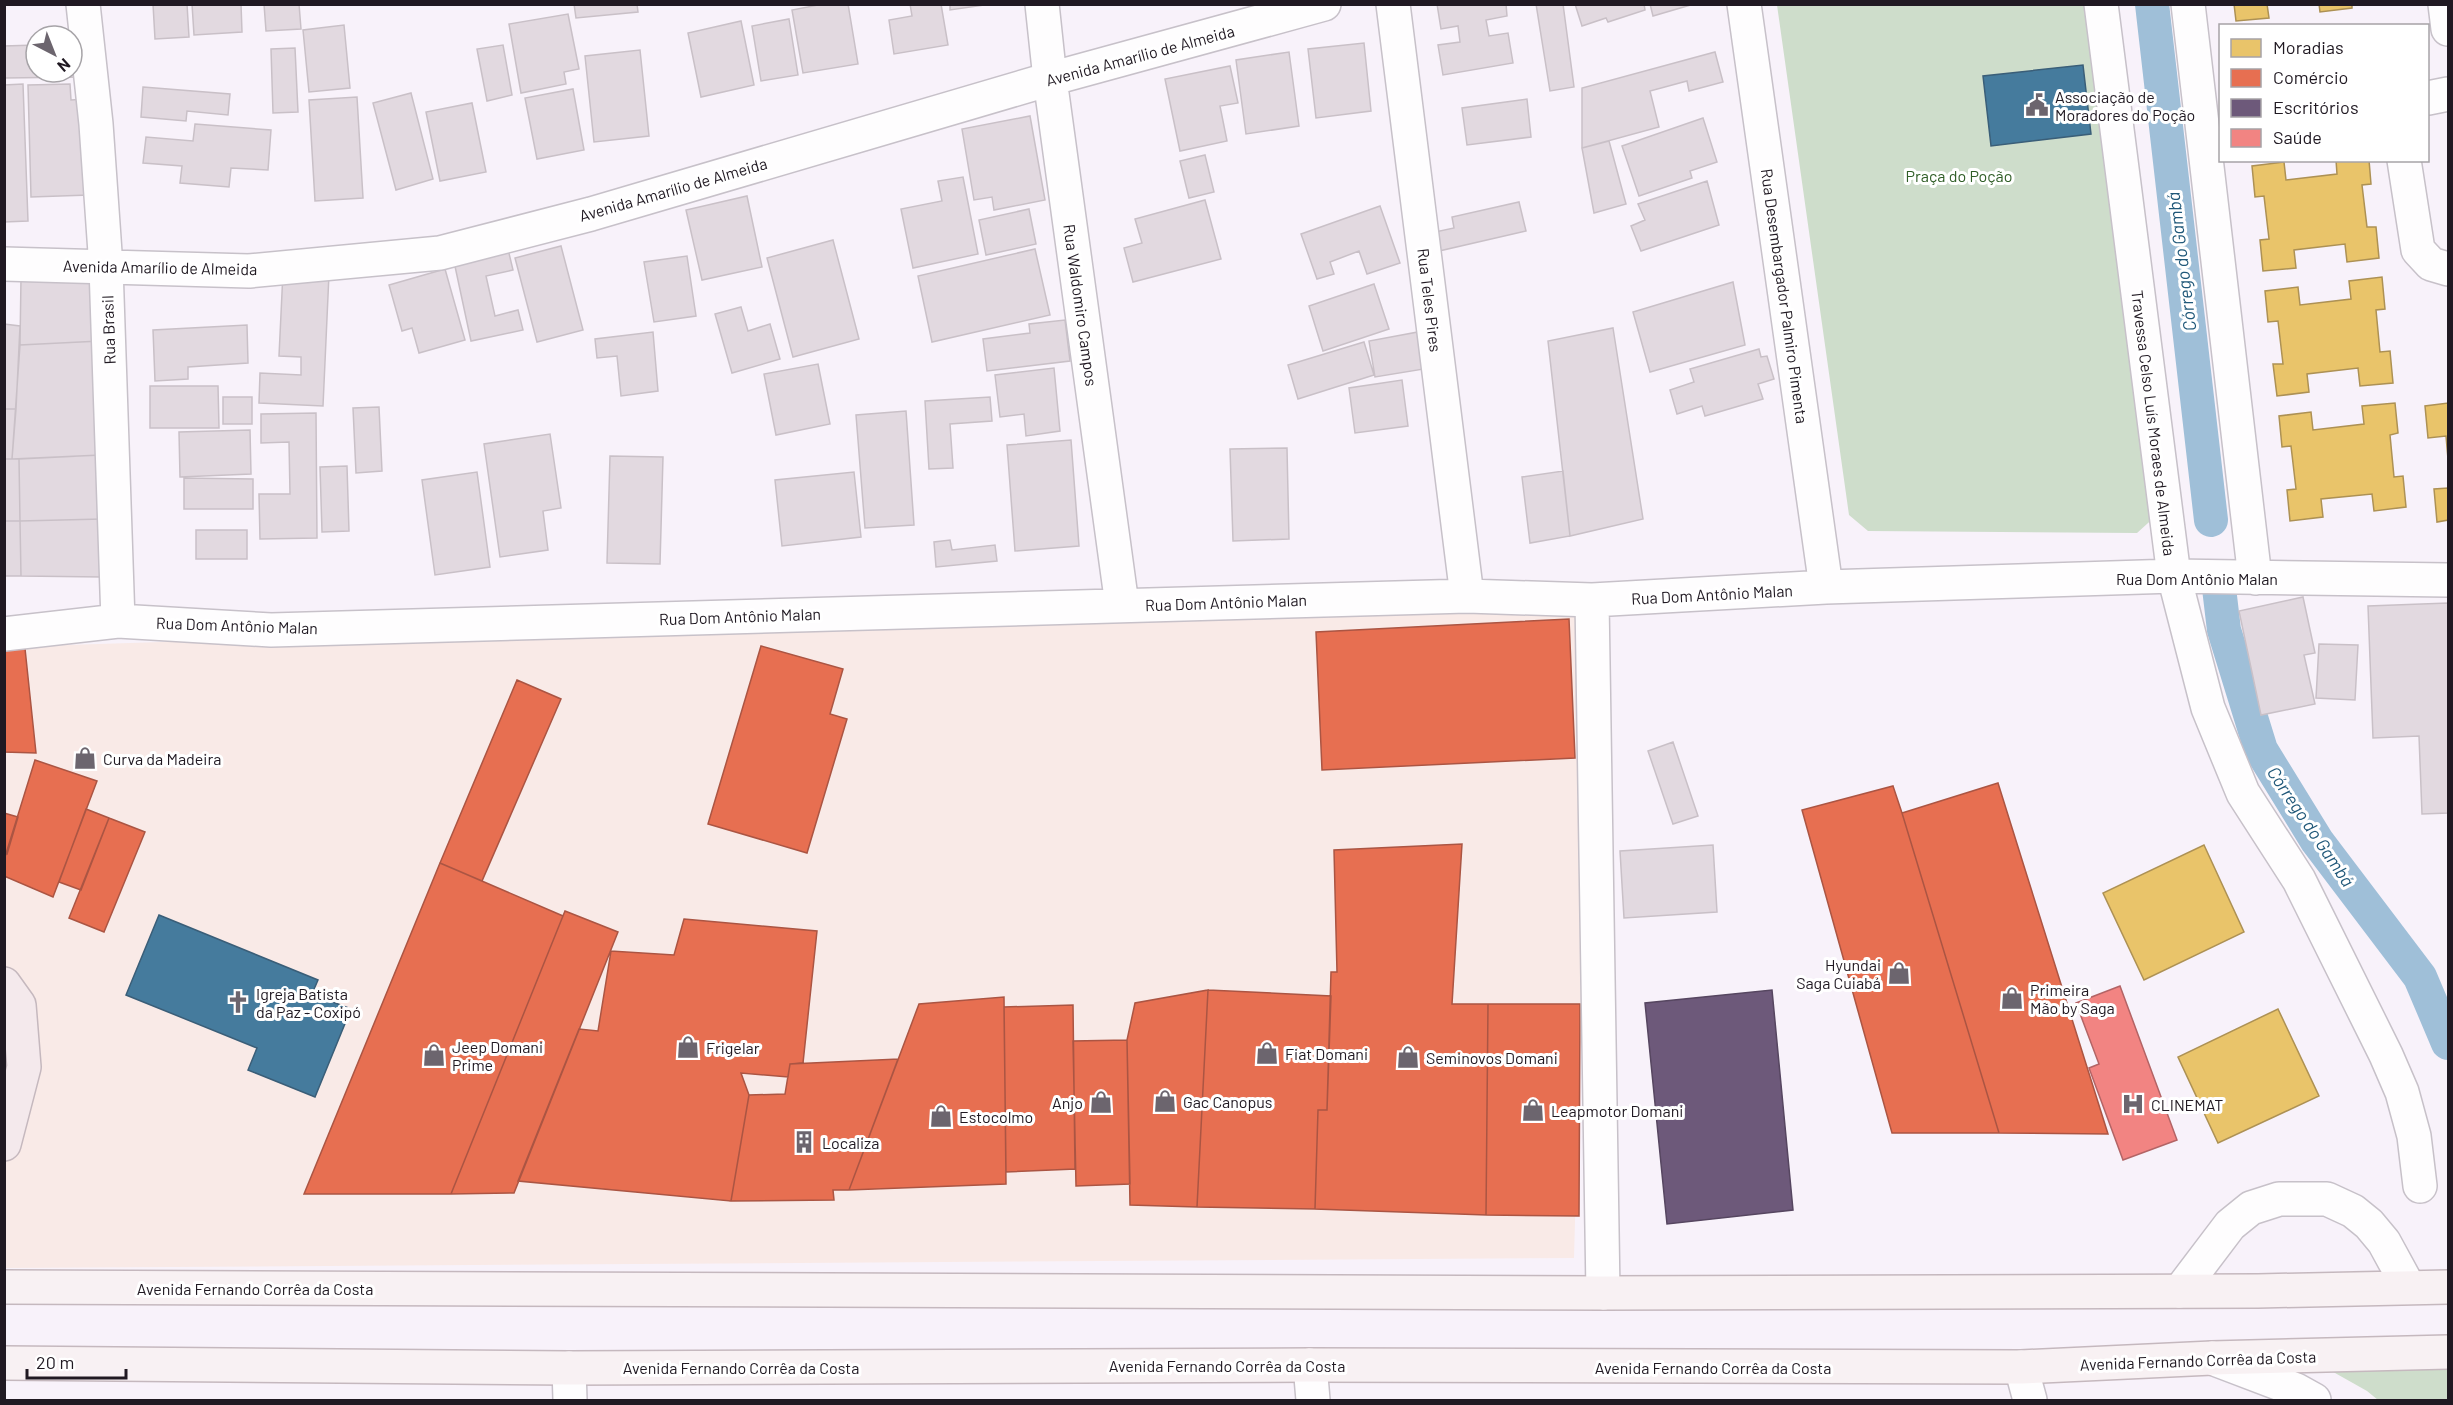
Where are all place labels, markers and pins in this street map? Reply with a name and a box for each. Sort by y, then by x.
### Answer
place label: Associação de Moradores do Poção [2055,87,2195,124]
public building icon: Associação de Moradores do Poção [2024,92,2050,118]
shop icon: Curva da Madeira [72,745,98,771]
place label: Curva da Madeira [103,749,221,768]
place label: Hyundai Saga Cuiabá [1796,955,1881,992]
shop icon: Hyundai Saga Cuiabá [1886,960,1912,986]
place label: Primeira Mão by Saga [2030,980,2115,1017]
place label: Igreja Batista da Paz - Coxipó [256,984,361,1021]
shop icon: Primeira Mão by Saga [1999,985,2025,1011]
church icon: Igreja Batista da Paz - Coxipó [225,989,251,1015]
shop icon: Frigelar [675,1034,701,1060]
place label: Jeep Domani Prime [452,1037,543,1074]
place label: Frigelar [706,1038,760,1057]
shop icon: Fiat Domani [1254,1040,1280,1066]
shop icon: Jeep Domani Prime [421,1042,447,1068]
place label: Fiat Domani [1285,1044,1368,1063]
shop icon: Seminovos Domani [1395,1044,1421,1070]
place label: Seminovos Domani [1426,1048,1558,1067]
shop icon: Gac Canopus [1152,1088,1178,1114]
shop icon: Anjo [1088,1089,1114,1115]
hospital icon: CLINEMAT [2120,1091,2146,1117]
place label: Gac Canopus [1183,1092,1273,1111]
place label: Anjo [1052,1093,1083,1112]
place label: CLINEMAT [2151,1095,2223,1114]
shop icon: Leapmotor Domani [1520,1097,1546,1123]
place label: Leapmotor Domani [1551,1101,1683,1120]
shop icon: Estocolmo [928,1103,954,1129]
place label: Estocolmo [959,1107,1033,1126]
building icon: Localiza [791,1129,817,1155]
place label: Localiza [822,1133,879,1152]

